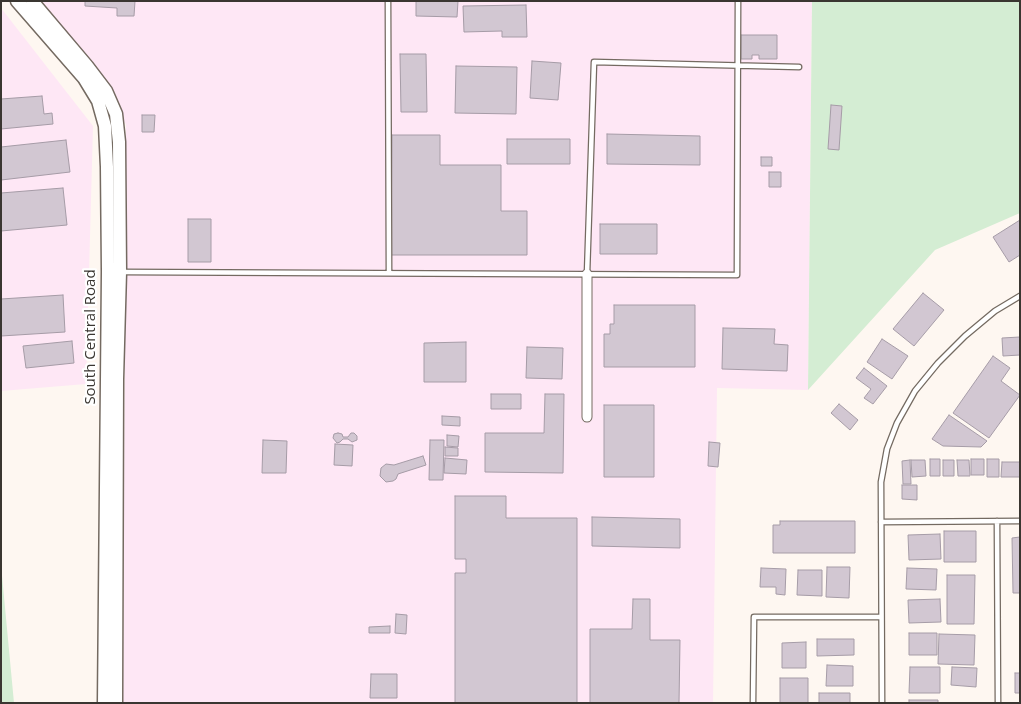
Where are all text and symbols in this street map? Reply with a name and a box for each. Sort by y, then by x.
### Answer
street label: South Central Road [82,269,100,405]

